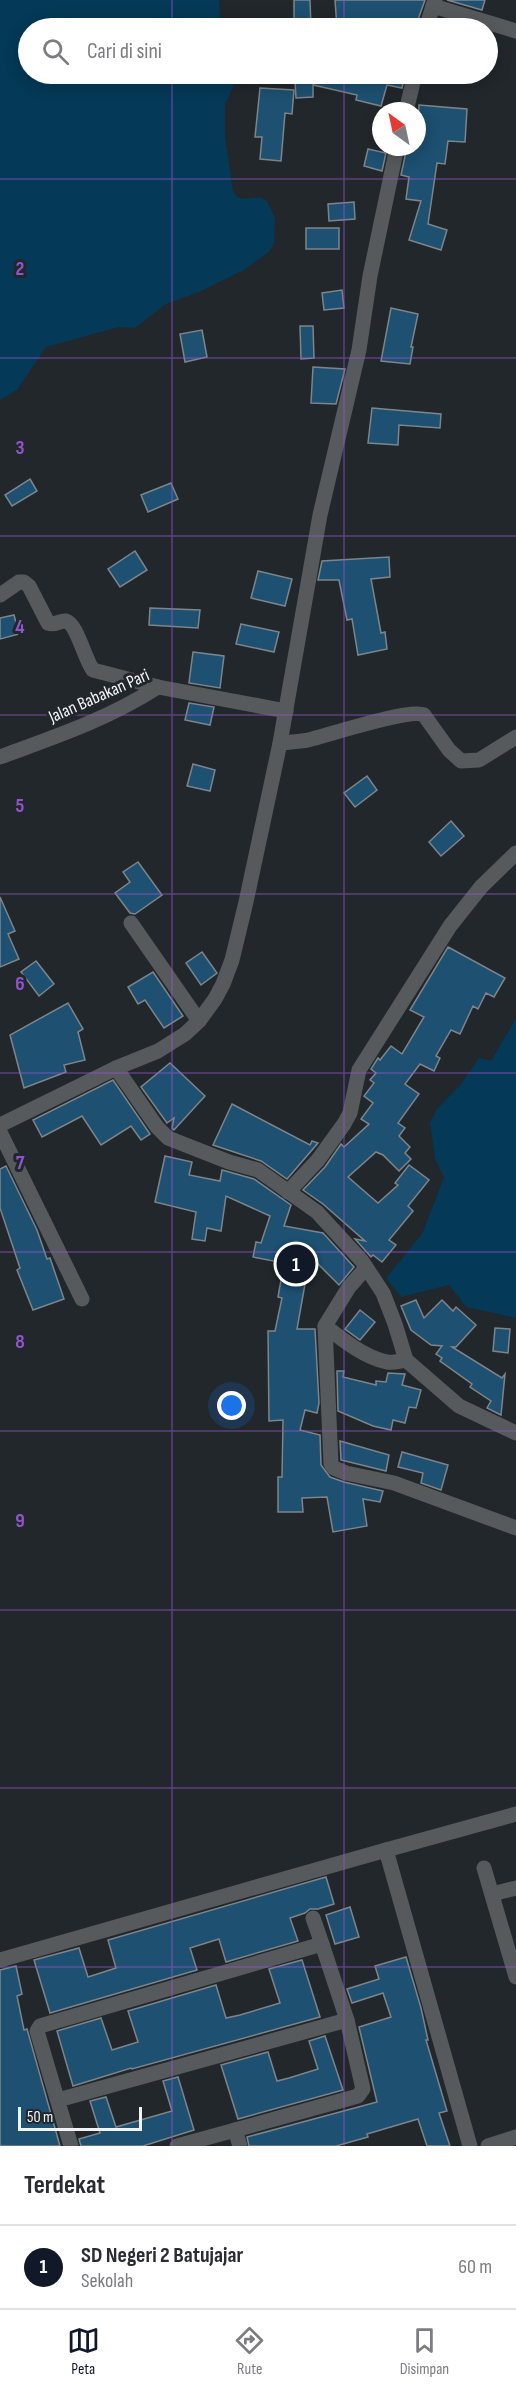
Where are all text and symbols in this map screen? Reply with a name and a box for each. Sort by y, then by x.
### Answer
search box [18,18,498,84]
icon: search [39,35,72,68]
text: Cari di sini [87,38,162,65]
north arrow [372,102,426,156]
text: 2 [16,257,24,281]
text: 3 [16,436,25,460]
text: 4 [15,615,25,639]
street label: Jalan Babakan Pari [44,664,153,728]
text: 5 [16,794,25,818]
text: 6 [15,972,25,996]
text: 7 [16,1151,25,1175]
pin: 1 [276,1242,316,1286]
text: 8 [15,1330,25,1354]
your location [217,1391,246,1420]
text: 9 [15,1509,25,1533]
scale bar [18,2104,142,2132]
text: 50 m [27,2108,53,2127]
text: Terdekat [24,2170,105,2201]
text: SD Negeri 2 Batujajar [81,2242,243,2269]
text: 1 [40,2255,47,2279]
text: 60 m [458,2255,492,2279]
text: Sekolah [81,2269,133,2293]
tab: Peta [67,2324,100,2379]
tab: Rute [233,2324,266,2379]
tab: Disimpan [400,2324,449,2379]

